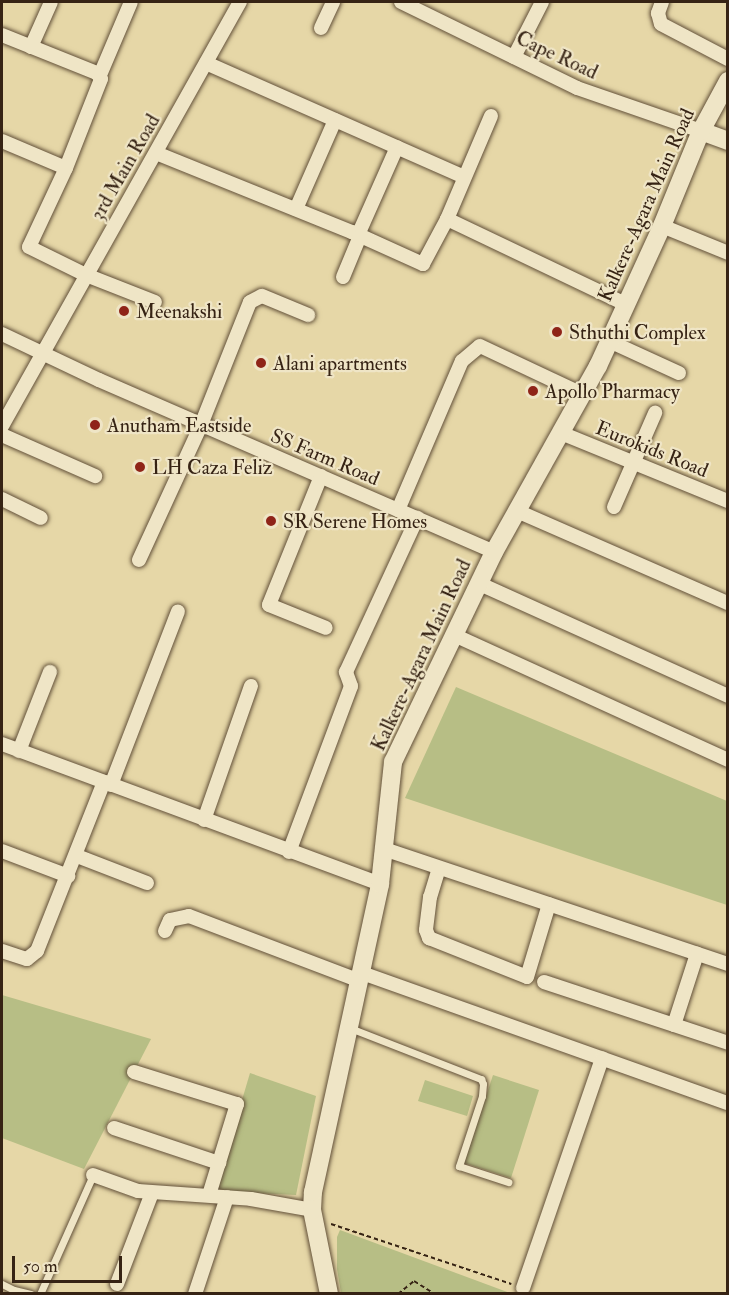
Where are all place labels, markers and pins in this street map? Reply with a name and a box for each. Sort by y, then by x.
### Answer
place label: Meenakshi [136,299,222,323]
marker: Meenakshi [117,304,131,318]
place label: Sthuthi Complex [569,320,706,344]
marker: Sthuthi Complex [550,325,564,339]
place label: Alani apartments [273,351,407,375]
marker: Alani apartments [254,356,268,370]
place label: Apollo Pharmacy [545,379,680,403]
marker: Apollo Pharmacy [526,384,540,398]
place label: Anutham Eastside [107,413,251,437]
marker: Anutham Eastside [88,418,102,432]
place label: LH Caza Feliz [152,455,273,479]
marker: LH Caza Feliz [133,460,147,474]
place label: SR Serene Homes [283,509,427,533]
marker: SR Serene Homes [264,514,278,528]

